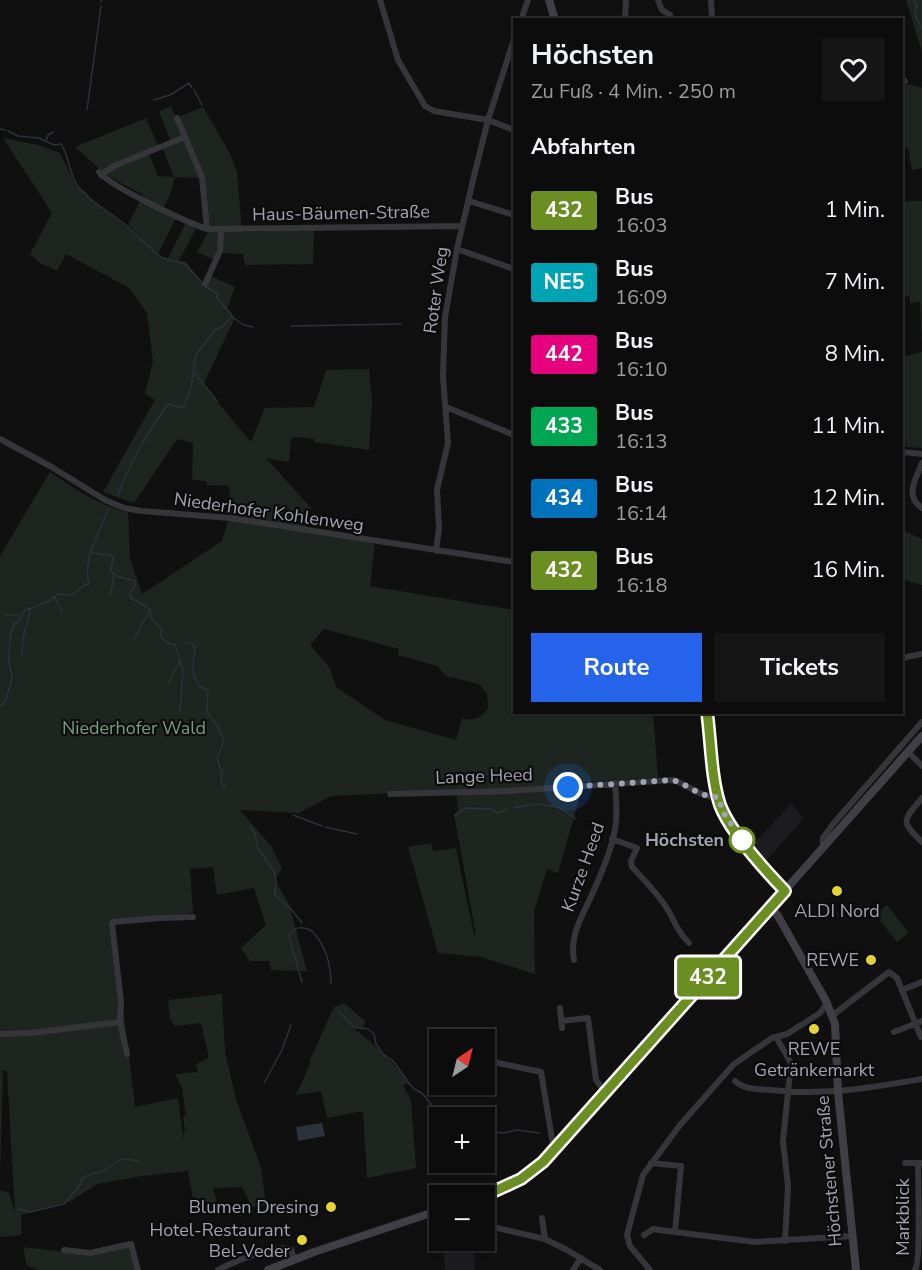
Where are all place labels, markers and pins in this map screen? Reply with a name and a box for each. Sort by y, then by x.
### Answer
marker: Höchsten [729,827,755,853]
place label: Höchsten [645,828,724,852]
marker: ALDI Nord [830,884,844,898]
place label: ALDI Nord [794,899,880,923]
place label: REWE [806,948,859,972]
marker: REWE [864,953,878,967]
marker: REWE Getränkemarkt [807,1022,821,1036]
place label: REWE Getränkemarkt [754,1037,875,1082]
place label: Blumen Dresing [189,1195,319,1219]
marker: Blumen Dresing [324,1200,338,1214]
place label: Hotel-Restaurant Bel-Veder [149,1218,291,1263]
marker: Hotel-Restaurant Bel-Veder [295,1233,309,1247]

